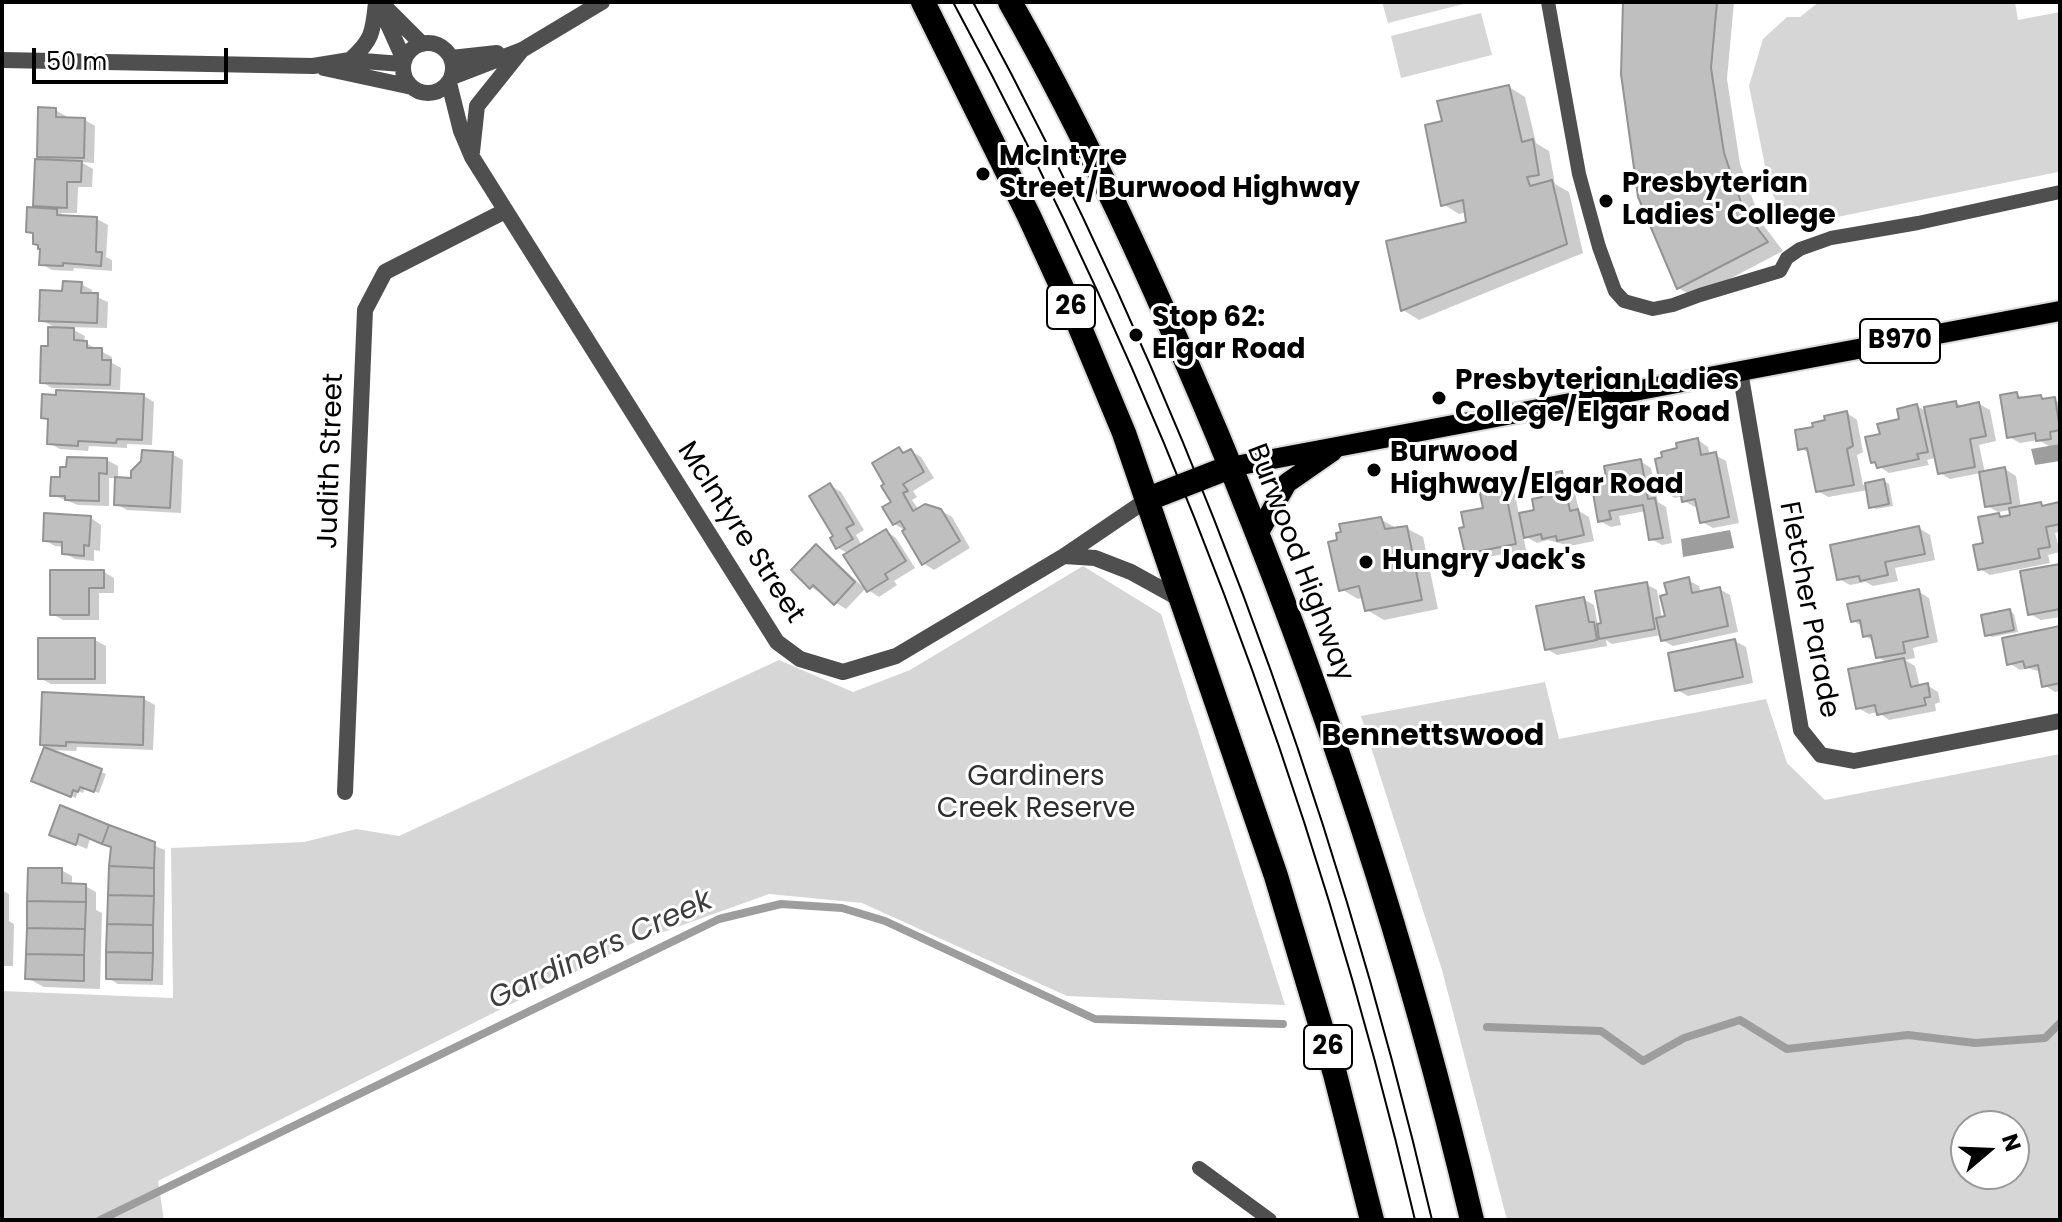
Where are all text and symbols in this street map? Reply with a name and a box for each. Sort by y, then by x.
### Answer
scale bar [36,32,232,82]
text: 50 m [46,45,107,78]
place label: McIntyre Street/Burwood Highway [999,141,1360,207]
marker: McIntyre Street/Burwood Highway [974,165,992,183]
place label: Presbyterian Ladies' College [1622,168,1836,234]
marker: Presbyterian Ladies' College [1597,192,1615,210]
road number: 26 [1047,285,1095,329]
place label: Stop 62: Elgar Road [1152,302,1305,368]
road number: B970 [1860,319,1940,363]
marker: Stop 62: Elgar Road [1127,326,1145,344]
place label: Presbyterian Ladies College/Elgar Road [1455,365,1739,431]
street label: Judith Street [312,372,352,550]
marker: Presbyterian Ladies College/Elgar Road [1430,389,1448,407]
street label: McIntyre Street [669,436,811,630]
place label: Burwood Highway/Elgar Road [1390,437,1684,503]
street label: Burwood Highway [1238,440,1360,686]
marker: Burwood Highway/Elgar Road [1365,461,1383,479]
street label: Fletcher Parade [1771,499,1845,721]
place label: Hungry Jack's [1382,545,1586,579]
marker: Hungry Jack's [1357,553,1375,571]
district label: Bennettswood [1322,719,1544,755]
park label: Gardiners Creek Reserve [937,761,1135,827]
water label: Gardiners Creek [483,883,719,1019]
road number: 26 [1304,1025,1352,1069]
north arrow [1950,1110,2030,1190]
text: N [1994,1130,2029,1156]

